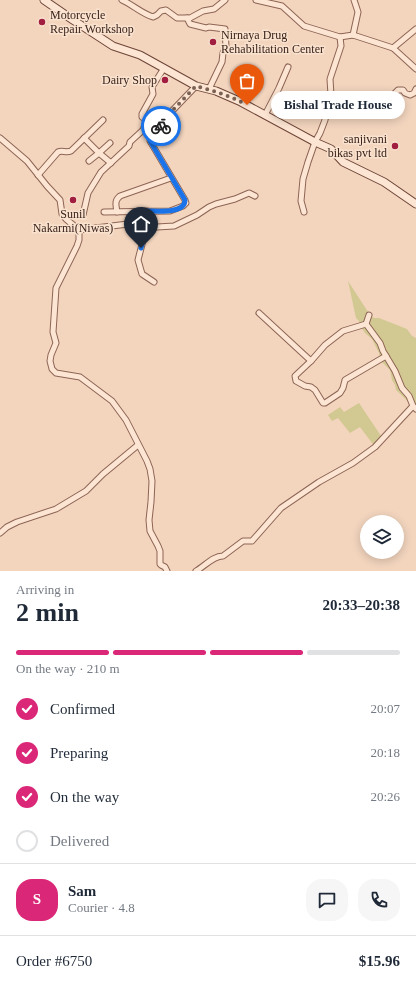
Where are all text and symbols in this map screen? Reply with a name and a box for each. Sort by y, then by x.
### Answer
place label: Motorcycle Repair Workshop [50,8,134,36]
marker: Motorcycle Repair Workshop [37,17,47,27]
place label: Nirnaya Drug Rehabilitation Center [221,28,324,56]
marker: Nirnaya Drug Rehabilitation Center [208,37,218,47]
pin [230,64,264,105]
icon: bag [236,70,258,92]
place label: Dairy Shop [102,73,157,87]
marker: Dairy Shop [160,75,170,85]
callout: Bishal Trade House [271,91,405,119]
text: Bishal Trade House [284,97,392,112]
courier [141,106,181,146]
icon: bike [150,115,172,137]
place label: sanjivani bikas pvt ltd [328,132,388,160]
marker: sanjivani bikas pvt ltd [390,141,400,151]
marker: Sunil Nakarmi(Niwas) [68,195,78,205]
place label: Sunil Nakarmi(Niwas) [33,207,113,235]
pin [124,207,158,248]
icon: home [130,213,152,235]
map controls [360,515,404,559]
button: layers [360,515,404,559]
text: Arriving in [16,582,74,597]
text: 20:33–20:38 [323,597,400,613]
text: 2 min [16,598,79,627]
text: On the way · 210 m [16,661,120,676]
icon: check [16,698,38,720]
text: Confirmed [50,701,115,717]
text: 20:07 [370,701,400,716]
icon: check [16,742,38,764]
text: Preparing [50,745,108,761]
text: 20:18 [370,745,400,760]
icon: check [16,786,38,808]
text: On the way [50,789,119,805]
text: 20:26 [370,789,400,804]
text: Delivered [50,833,109,849]
button: chat [306,879,348,921]
button: phone [358,879,400,921]
text: Sam [68,883,96,899]
text: S [33,891,41,907]
text: Courier · 4.8 [68,900,135,915]
text: Order #6750 [16,953,92,969]
text: $15.96 [359,953,400,969]

